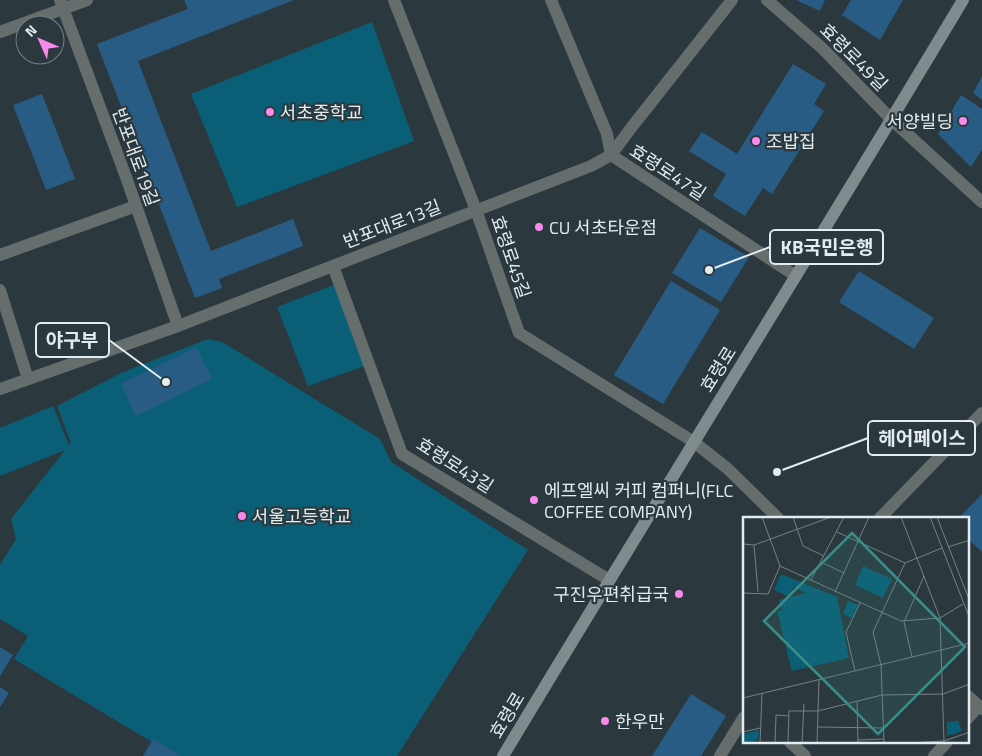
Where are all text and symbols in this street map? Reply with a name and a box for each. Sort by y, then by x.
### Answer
north arrow [15,15,65,65]
street label: 효령로49길 [814,17,894,97]
text: N [20,20,41,41]
place label: 서초중학교 [280,99,363,126]
street label: 반포대로19길 [106,104,166,210]
marker: 서초중학교 [264,106,276,118]
place label: 서양빌딩 [887,108,953,135]
marker: 서양빌딩 [957,115,969,127]
place label: 조밥집 [766,128,816,155]
marker: 조밥집 [750,135,762,147]
street label: 효령로47길 [624,137,712,207]
street label: 반포대로13길 [339,193,445,255]
street label: 효령로45길 [484,212,538,302]
place label: CU 서초타운점 [549,214,657,241]
marker: CU 서초타운점 [533,221,545,233]
callout: KB국민은행 [770,230,883,264]
text: KB국민은행 [781,232,873,261]
callout: 야구부 [36,323,109,357]
text: 야구부 [46,325,98,354]
street label: 효령로 [693,341,743,397]
callout: 헤어페이스 [868,421,975,455]
text: 헤어페이스 [878,423,966,452]
street label: 효령로43길 [411,431,499,499]
place label: 에프엘씨 커피 컴퍼니(FLC COFFEE COMPANY) [544,477,734,525]
marker: 에프엘씨 커피 컴퍼니(FLC COFFEE COMPANY) [528,494,540,506]
place label: 서울고등학교 [252,503,351,530]
marker: 서울고등학교 [236,510,248,522]
inset map [743,517,970,744]
place label: 구진우편취급국 [553,581,669,608]
marker: 구진우편취급국 [673,588,685,600]
street label: 효령로 [483,687,531,743]
place label: 한우만 [615,708,665,735]
marker: 한우만 [599,715,611,727]

